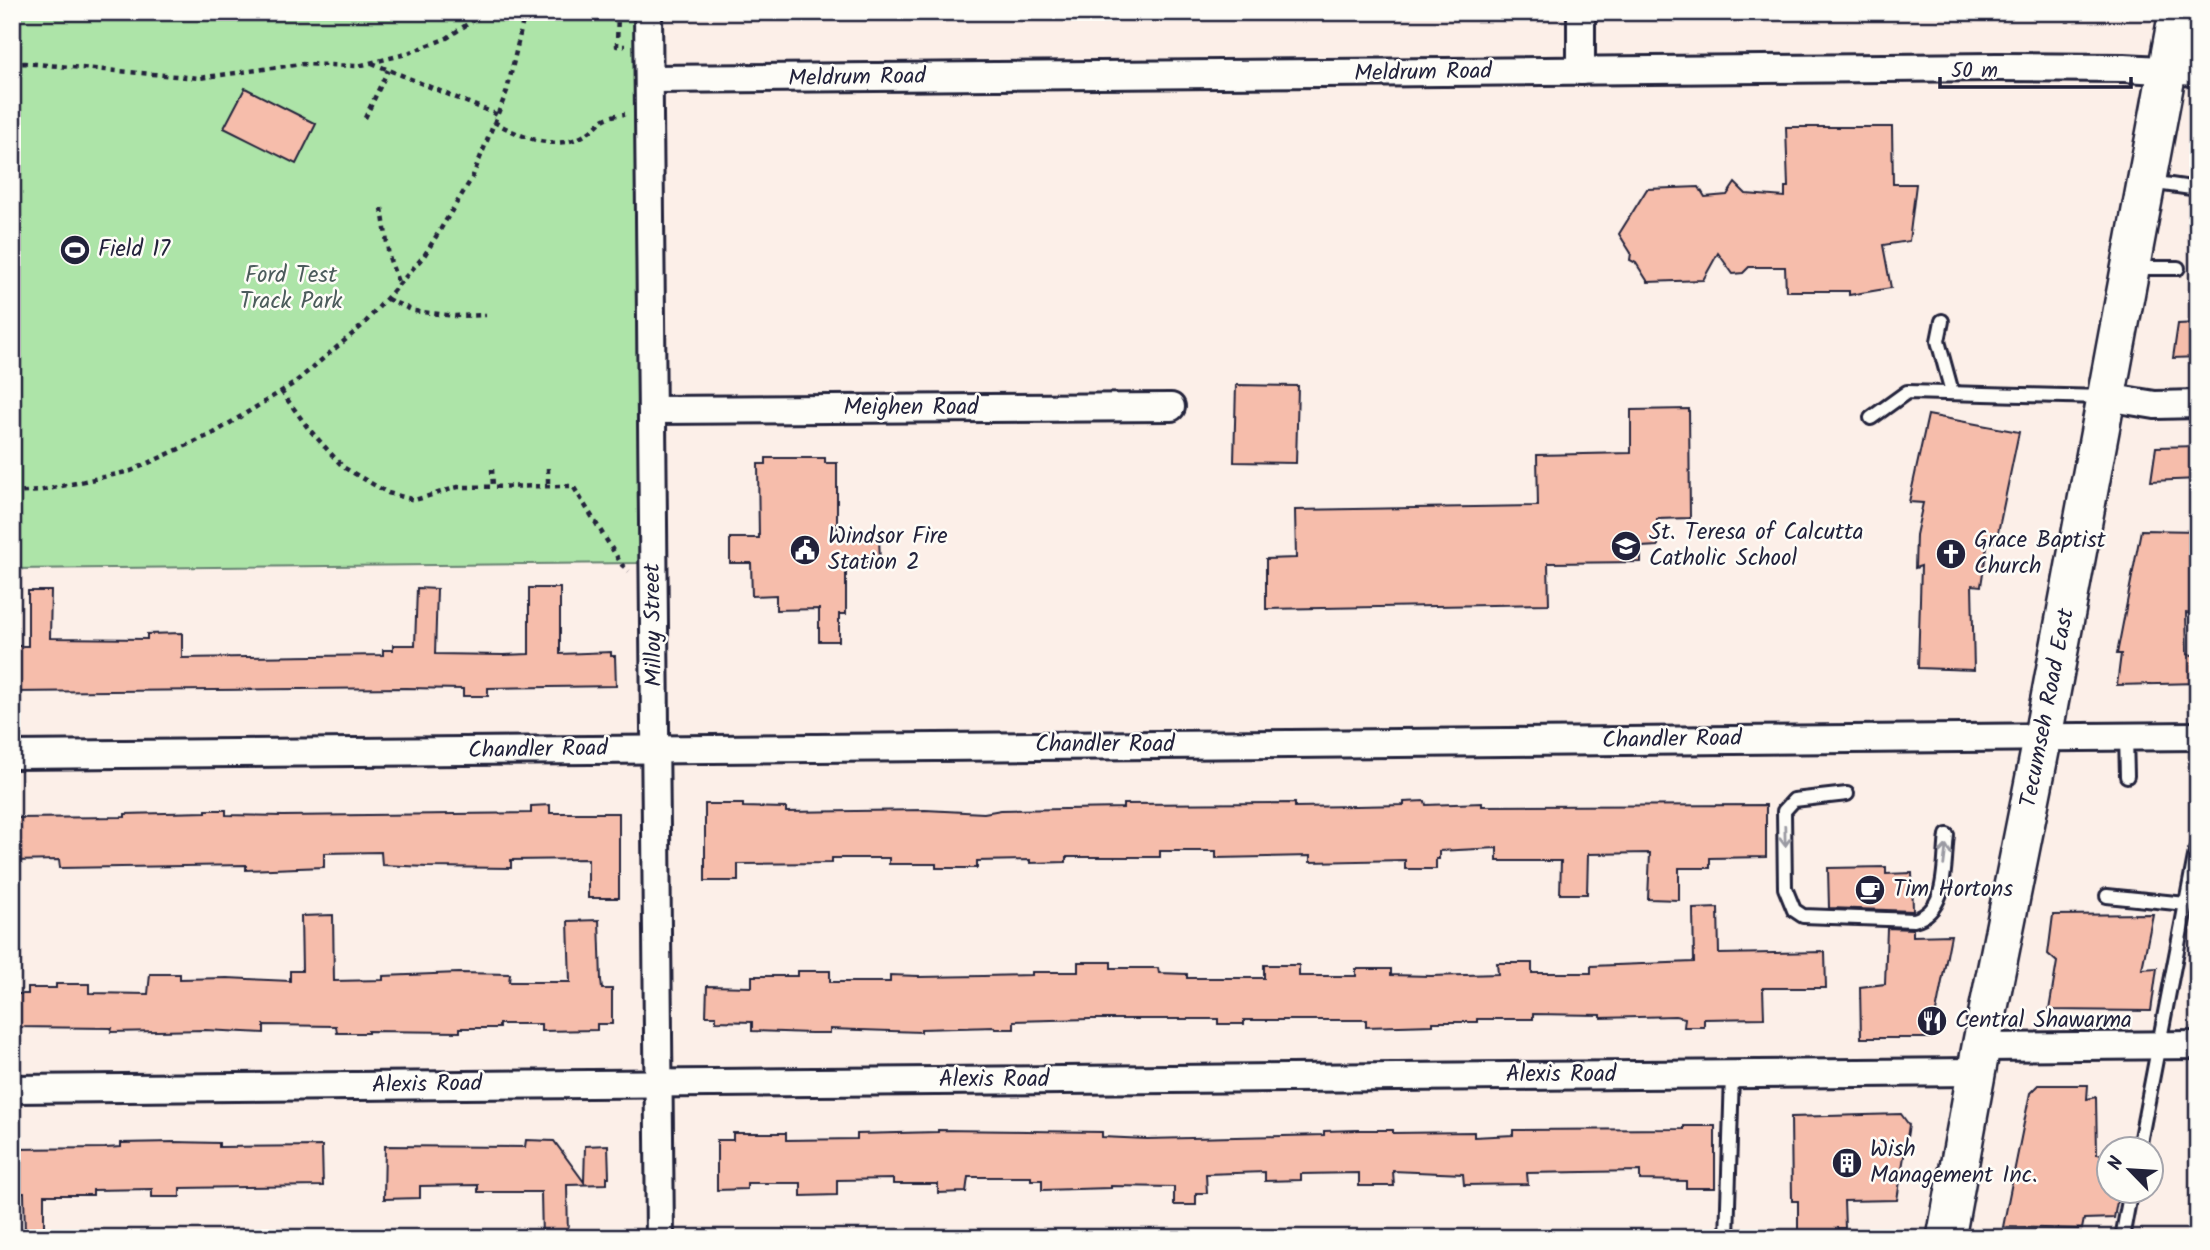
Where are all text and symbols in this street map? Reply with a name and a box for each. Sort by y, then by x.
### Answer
scale bar [1940,46,2131,90]
street label: Meldrum Road [1354,54,1493,92]
text: 50 m [1951,55,1998,88]
street label: Meldrum Road [788,59,927,97]
place label: Field 17 [98,232,171,268]
sports icon: Field 17 [58,233,92,267]
park label: Ford Test Track Park [240,258,343,320]
street label: Meighen Road [843,390,979,426]
place label: St. Teresa of Calcutta Catholic School [1649,515,1864,577]
place label: Windsor Fire Station 2 [828,519,948,581]
place label: Grace Baptist Church [1974,523,2107,585]
school or university icon: St. Teresa of Calcutta Catholic School [1609,529,1643,563]
public building icon: Windsor Fire Station 2 [788,533,822,567]
church icon: Grace Baptist Church [1934,537,1968,571]
street label: Milloy Street [635,562,673,687]
street label: Tecumseh Road East [2011,604,2085,811]
street label: Chandler Road [1602,721,1743,759]
street label: Chandler Road [1035,727,1175,763]
street label: Chandler Road [468,731,609,769]
one-way arrow [1778,824,1791,847]
one-way arrow [1938,844,1951,867]
place label: Tim Hortons [1893,872,2013,908]
cafe icon: Tim Hortons [1853,873,1887,907]
place label: Central Shawarma [1955,1003,2132,1039]
restaurant icon: Central Shawarma [1915,1004,1949,1038]
street label: Alexis Road [1506,1057,1617,1093]
street label: Alexis Road [939,1062,1050,1098]
street label: Alexis Road [371,1066,483,1104]
place label: Wish Management Inc. [1870,1132,2037,1194]
north arrow [2094,1134,2164,1204]
building icon: Wish Management Inc. [1830,1146,1864,1180]
text: N [2100,1152,2133,1175]

